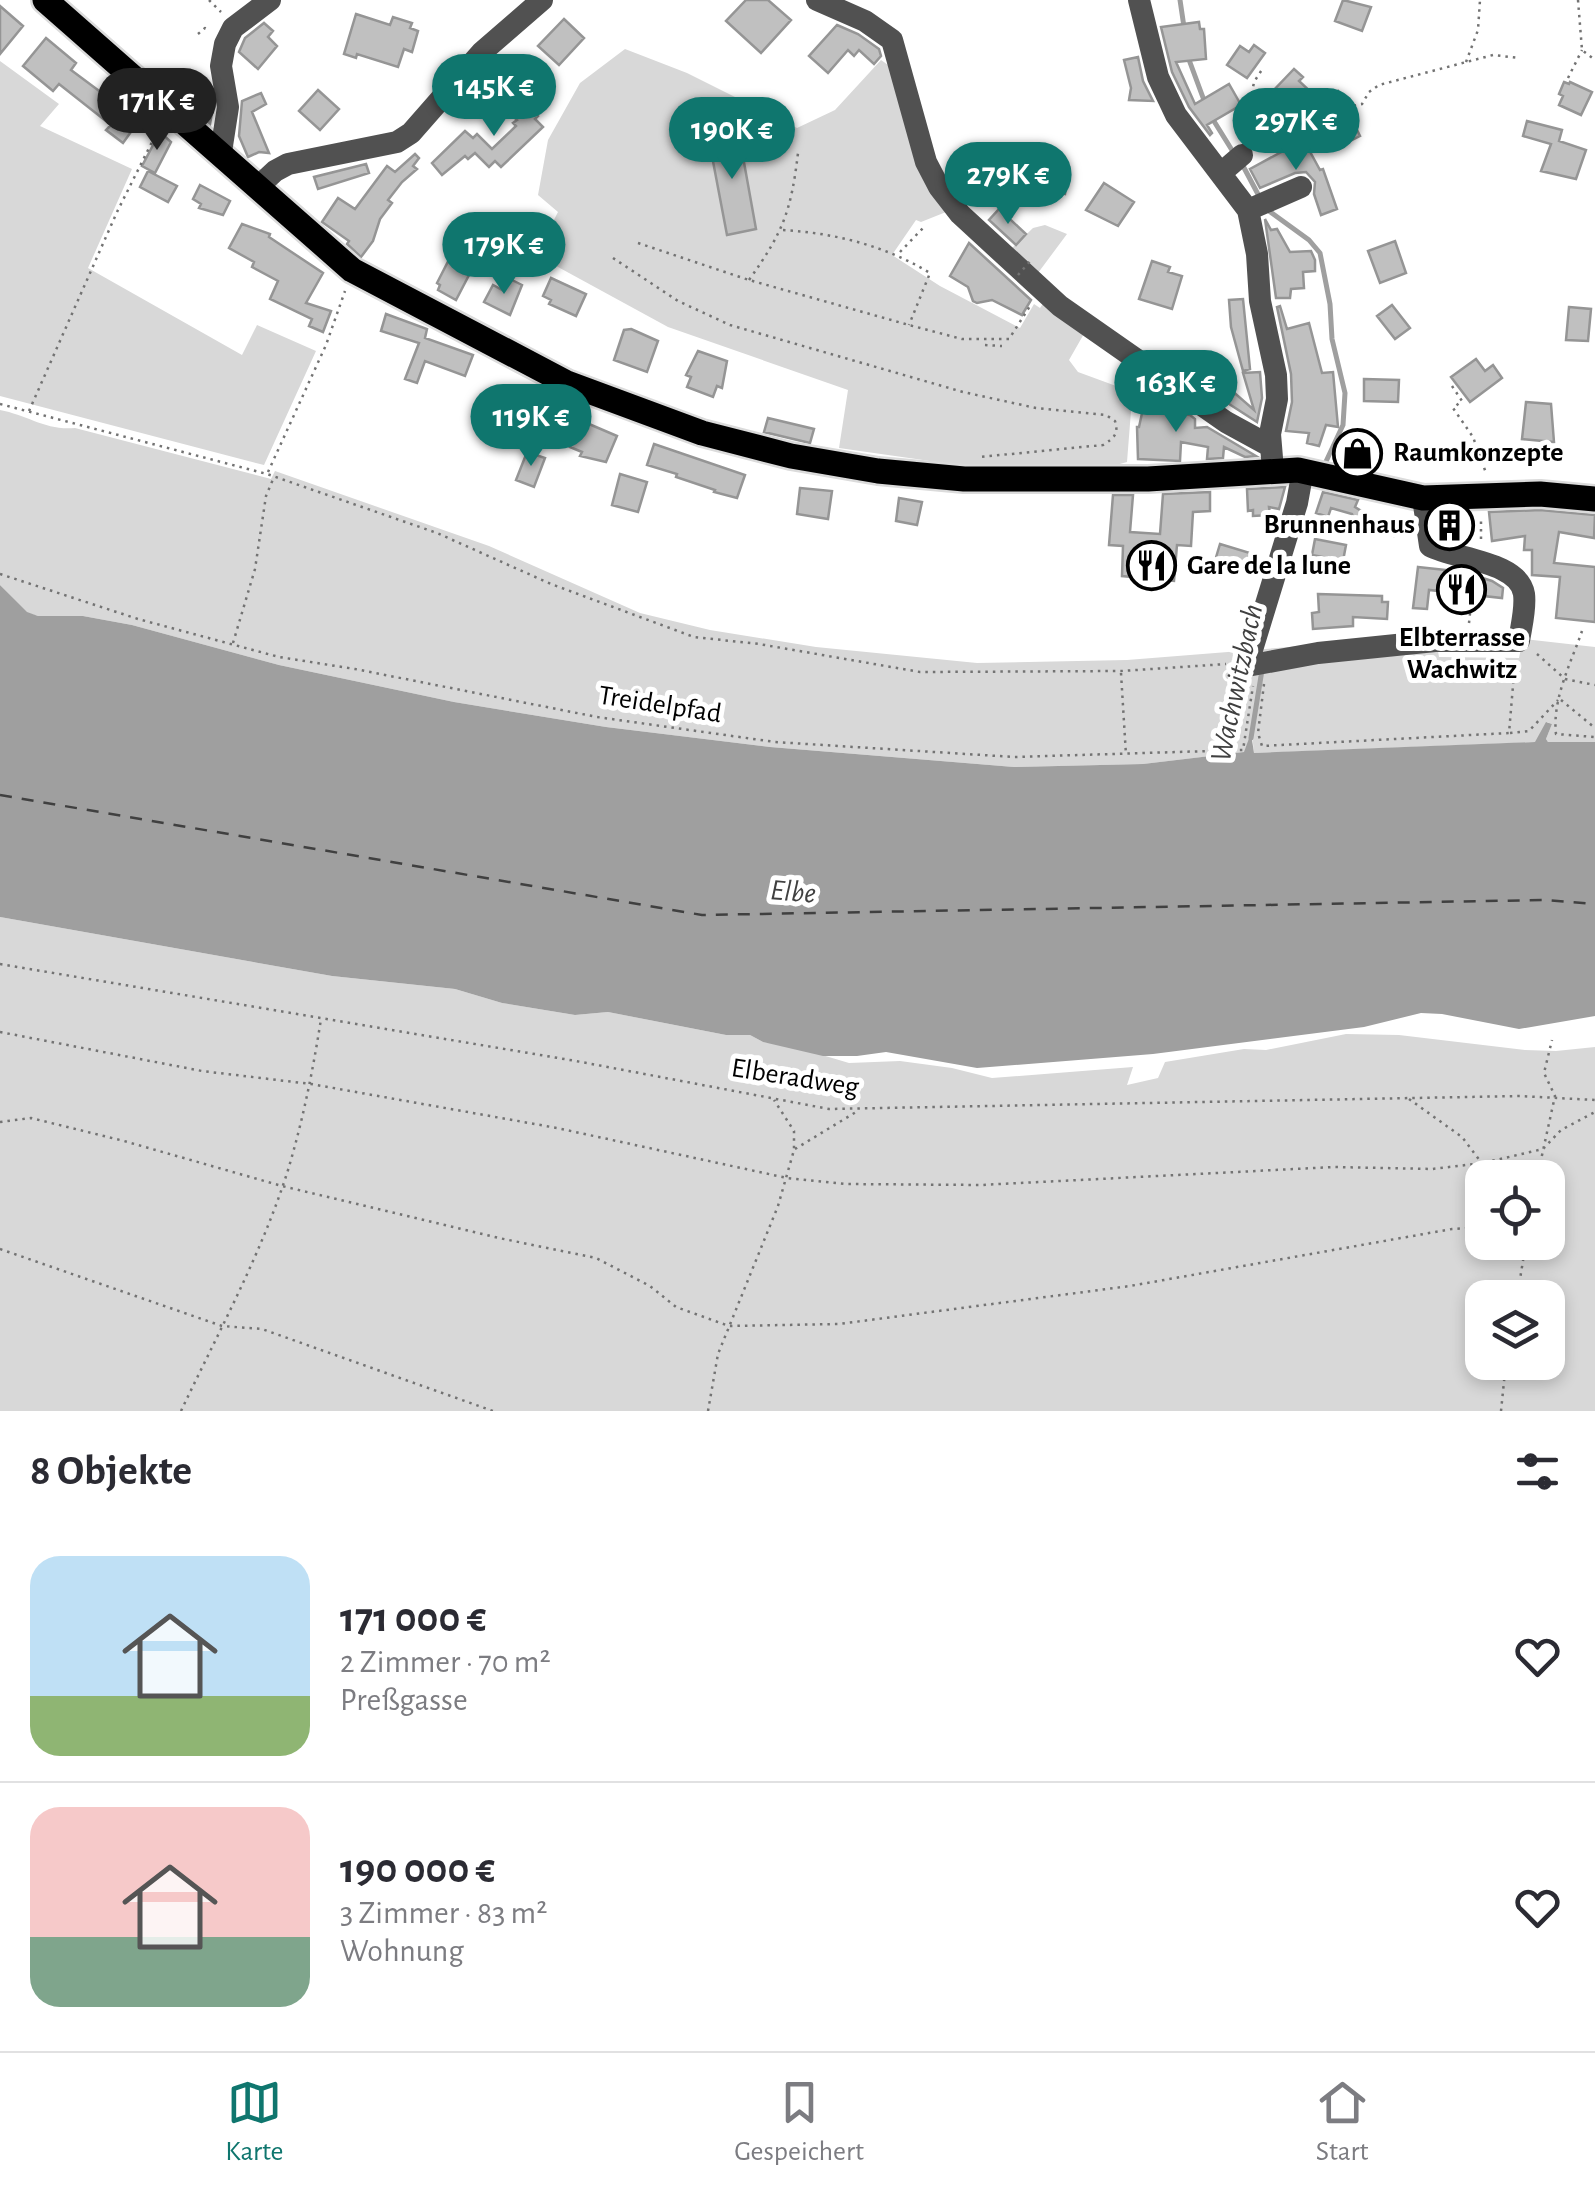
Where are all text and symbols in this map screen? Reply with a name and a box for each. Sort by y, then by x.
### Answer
pin: 145K € [413,54,575,139]
pin: 171K € [76,68,238,153]
text: 145K € [454,70,534,102]
text: 171K € [119,84,195,116]
pin: 297K € [1215,88,1377,173]
pin: 190K € [651,97,813,182]
text: 297K € [1255,104,1337,136]
text: 190K € [691,113,773,145]
pin: 279K € [927,142,1089,227]
text: 279K € [967,158,1049,190]
pin: 179K € [423,212,585,297]
text: 179K € [464,228,544,260]
pin: 163K € [1095,350,1257,435]
text: 163K € [1136,366,1216,398]
pin: 119K € [450,384,612,469]
text: 119K € [493,400,569,432]
shop icon: Raumkonzepte [1332,427,1384,479]
place label: Raumkonzepte [1393,439,1564,467]
building icon: Brunnenhaus [1424,499,1476,551]
place label: Brunnenhaus [1263,511,1415,539]
restaurant icon: Gare de la lune [1126,540,1178,592]
place label: Gare de la lune [1187,552,1351,580]
restaurant icon: Elbterrasse Wachwitz [1436,564,1488,616]
water label: Wachwitzbach [1206,601,1268,765]
place label: Elbterrasse Wachwitz [1399,624,1525,684]
street label: Treidelpfad [596,681,724,729]
water label: Elbe [769,875,817,909]
street label: Elberadweg [729,1054,861,1102]
map controls [1465,1160,1565,1380]
button: locate [1465,1160,1565,1260]
button: layers [1465,1280,1565,1380]
icon: filters [1510,1444,1565,1499]
text: 8 Objekte [30,1450,192,1492]
icon: home [110,1596,230,1716]
text: 171 000 € [340,1597,486,1639]
icon: heart [1510,1629,1565,1684]
text: 2 Zimmer · 70 m² [340,1646,551,1678]
text: Preßgasse [340,1684,468,1716]
icon: home [110,1847,230,1967]
text: 190 000 € [340,1848,495,1890]
icon: heart [1510,1880,1565,1935]
text: 3 Zimmer · 83 m² [340,1897,547,1929]
text: Wohnung [340,1935,464,1967]
tab: Karte [225,2075,284,2169]
tab: Gespeichert [734,2075,864,2169]
tab: Start [1315,2075,1370,2169]

